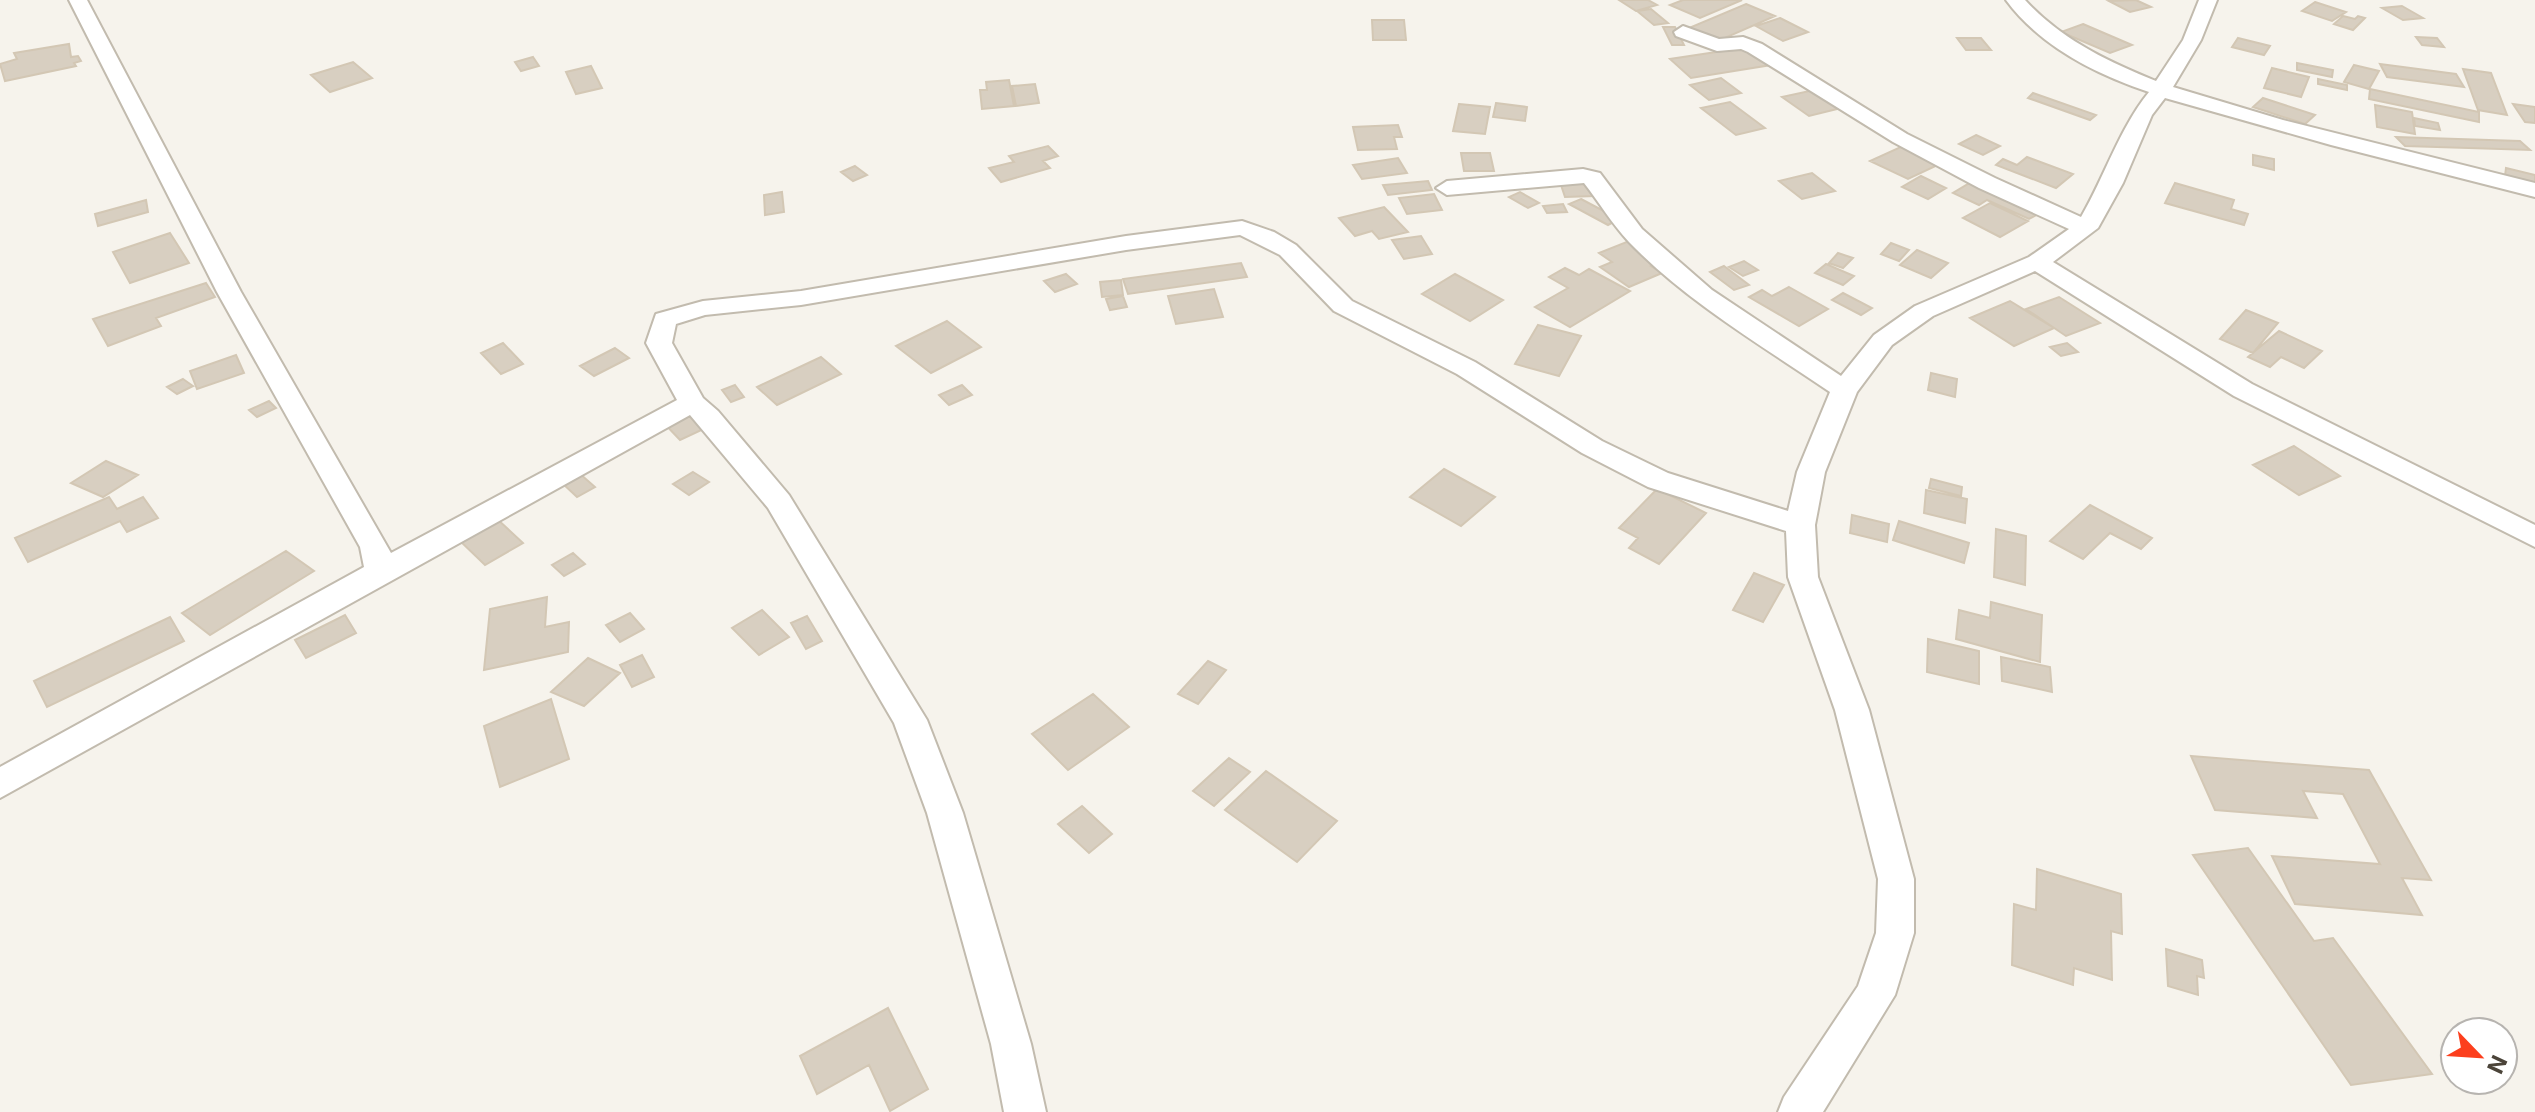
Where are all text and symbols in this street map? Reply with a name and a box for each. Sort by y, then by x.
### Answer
north arrow [2439,1016,2519,1096]
text: N [2482,1051,2512,1078]

